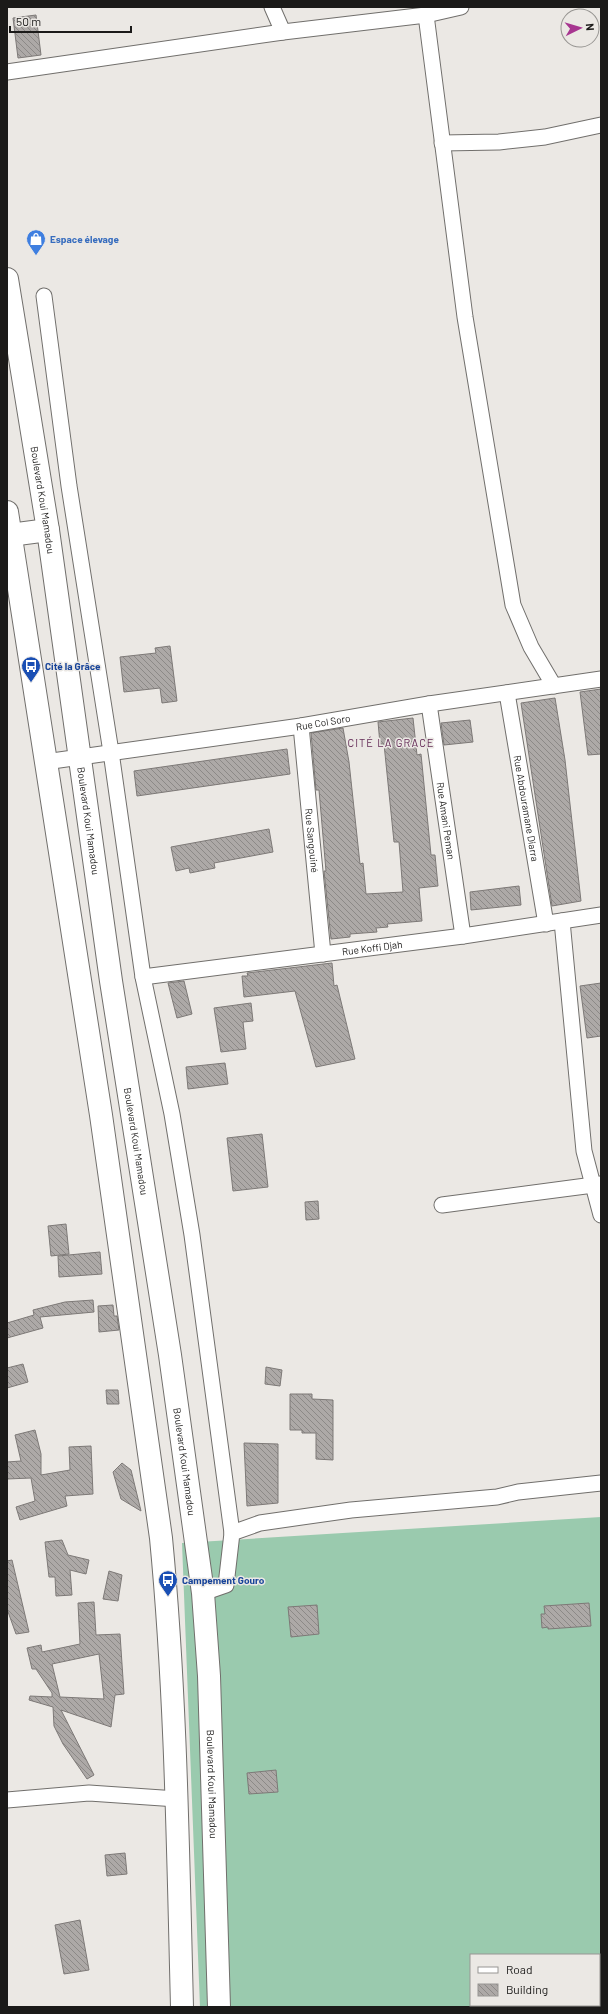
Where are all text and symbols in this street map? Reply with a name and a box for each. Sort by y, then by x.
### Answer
scale bar [10,8,131,34]
north arrow [560,8,600,48]
text: 50 m [16,14,41,28]
text: N [584,23,597,31]
shop icon: Espace élevage [25,228,47,256]
place label: Espace élevage [50,233,119,245]
street label: Boulevard Koui Mamadou [28,445,57,555]
bus stop icon: Cité la Grâce [20,655,42,683]
place label: Cité la Grâce [45,660,101,672]
street label: Rue Col Soro [295,712,351,733]
district label: CITÉ LA GRACE [348,736,435,749]
street label: Rue Abdouramane Diarra [512,754,541,862]
street label: Boulevard Koui Mamadou [75,766,102,876]
street label: Rue Amani Peman [435,781,458,860]
street label: Rue Sangouiné [303,808,321,873]
street label: Rue Koffi Djah [341,938,403,957]
street label: Boulevard Koui Mamadou [122,1087,151,1196]
street label: Boulevard Koui Mamadou [171,1407,198,1516]
bus stop icon: Campement Gouro [157,1569,179,1597]
place label: Campement Gouro [182,1574,265,1586]
street label: Boulevard Koui Mamadou [205,1730,220,1839]
legend [470,1954,600,2006]
text: Road [506,1962,533,1976]
text: Building [506,1982,548,1996]

